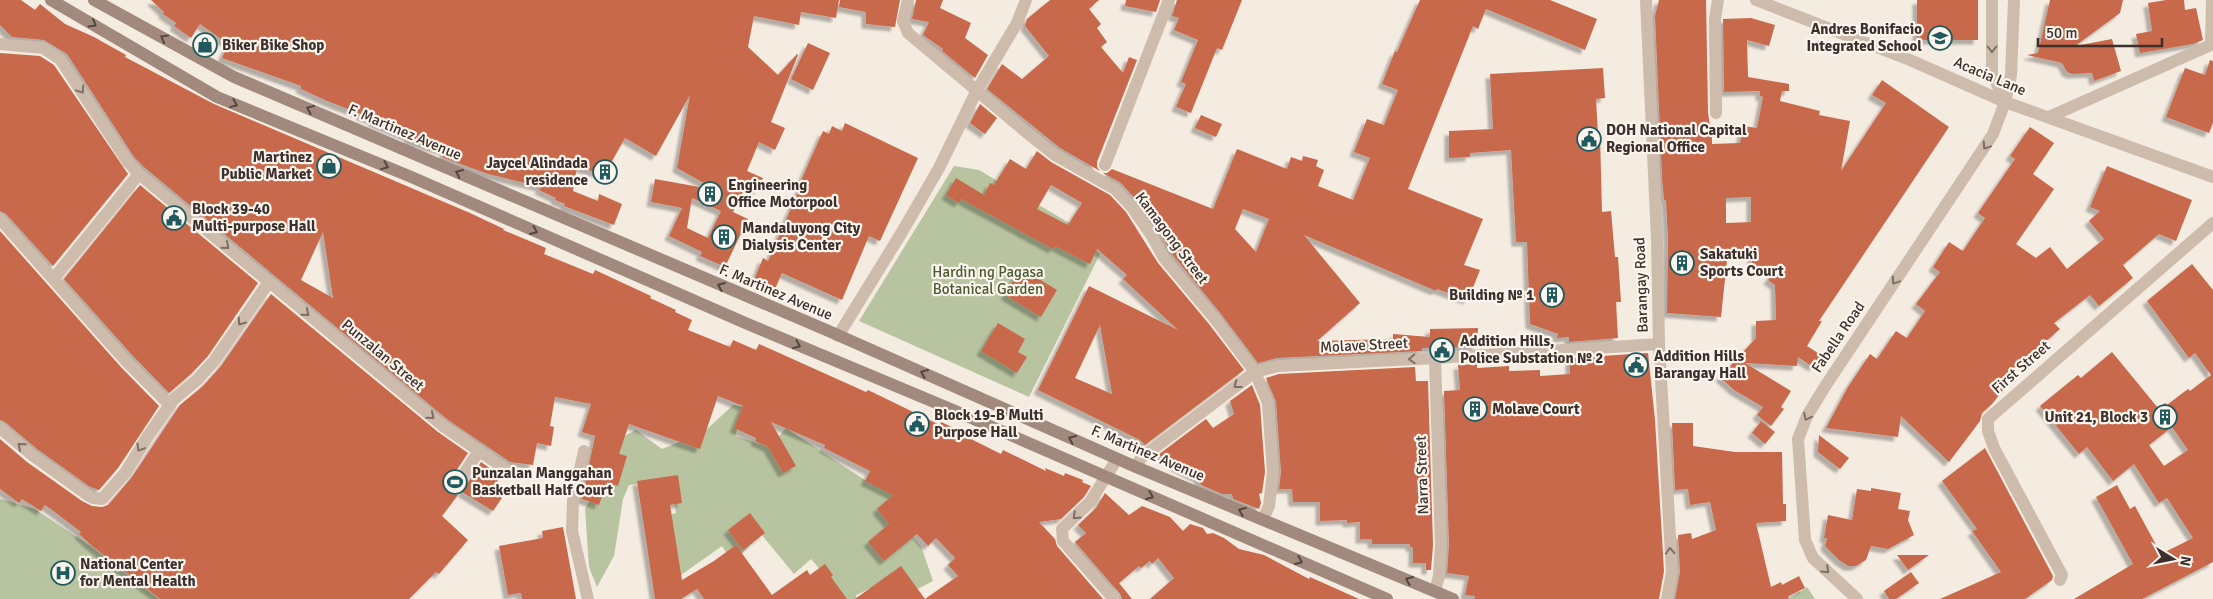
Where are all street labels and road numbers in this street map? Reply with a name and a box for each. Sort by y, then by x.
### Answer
street label: Acacia Lane [1951,53,2029,99]
street label: F. Martinez Avenue [346,100,464,164]
street label: Kamagong Street [1132,189,1212,287]
street label: Barangay Road [1630,237,1652,333]
street label: F. Martinez Avenue [717,260,835,324]
street label: Fabella Road [1808,298,1868,376]
street label: Punzalan Street [338,315,428,395]
street label: Molave Street [1319,334,1409,356]
street label: First Street [1988,337,2054,397]
street label: F. Martinez Avenue [1089,421,1207,485]
street label: Narra Street [1412,435,1432,515]

